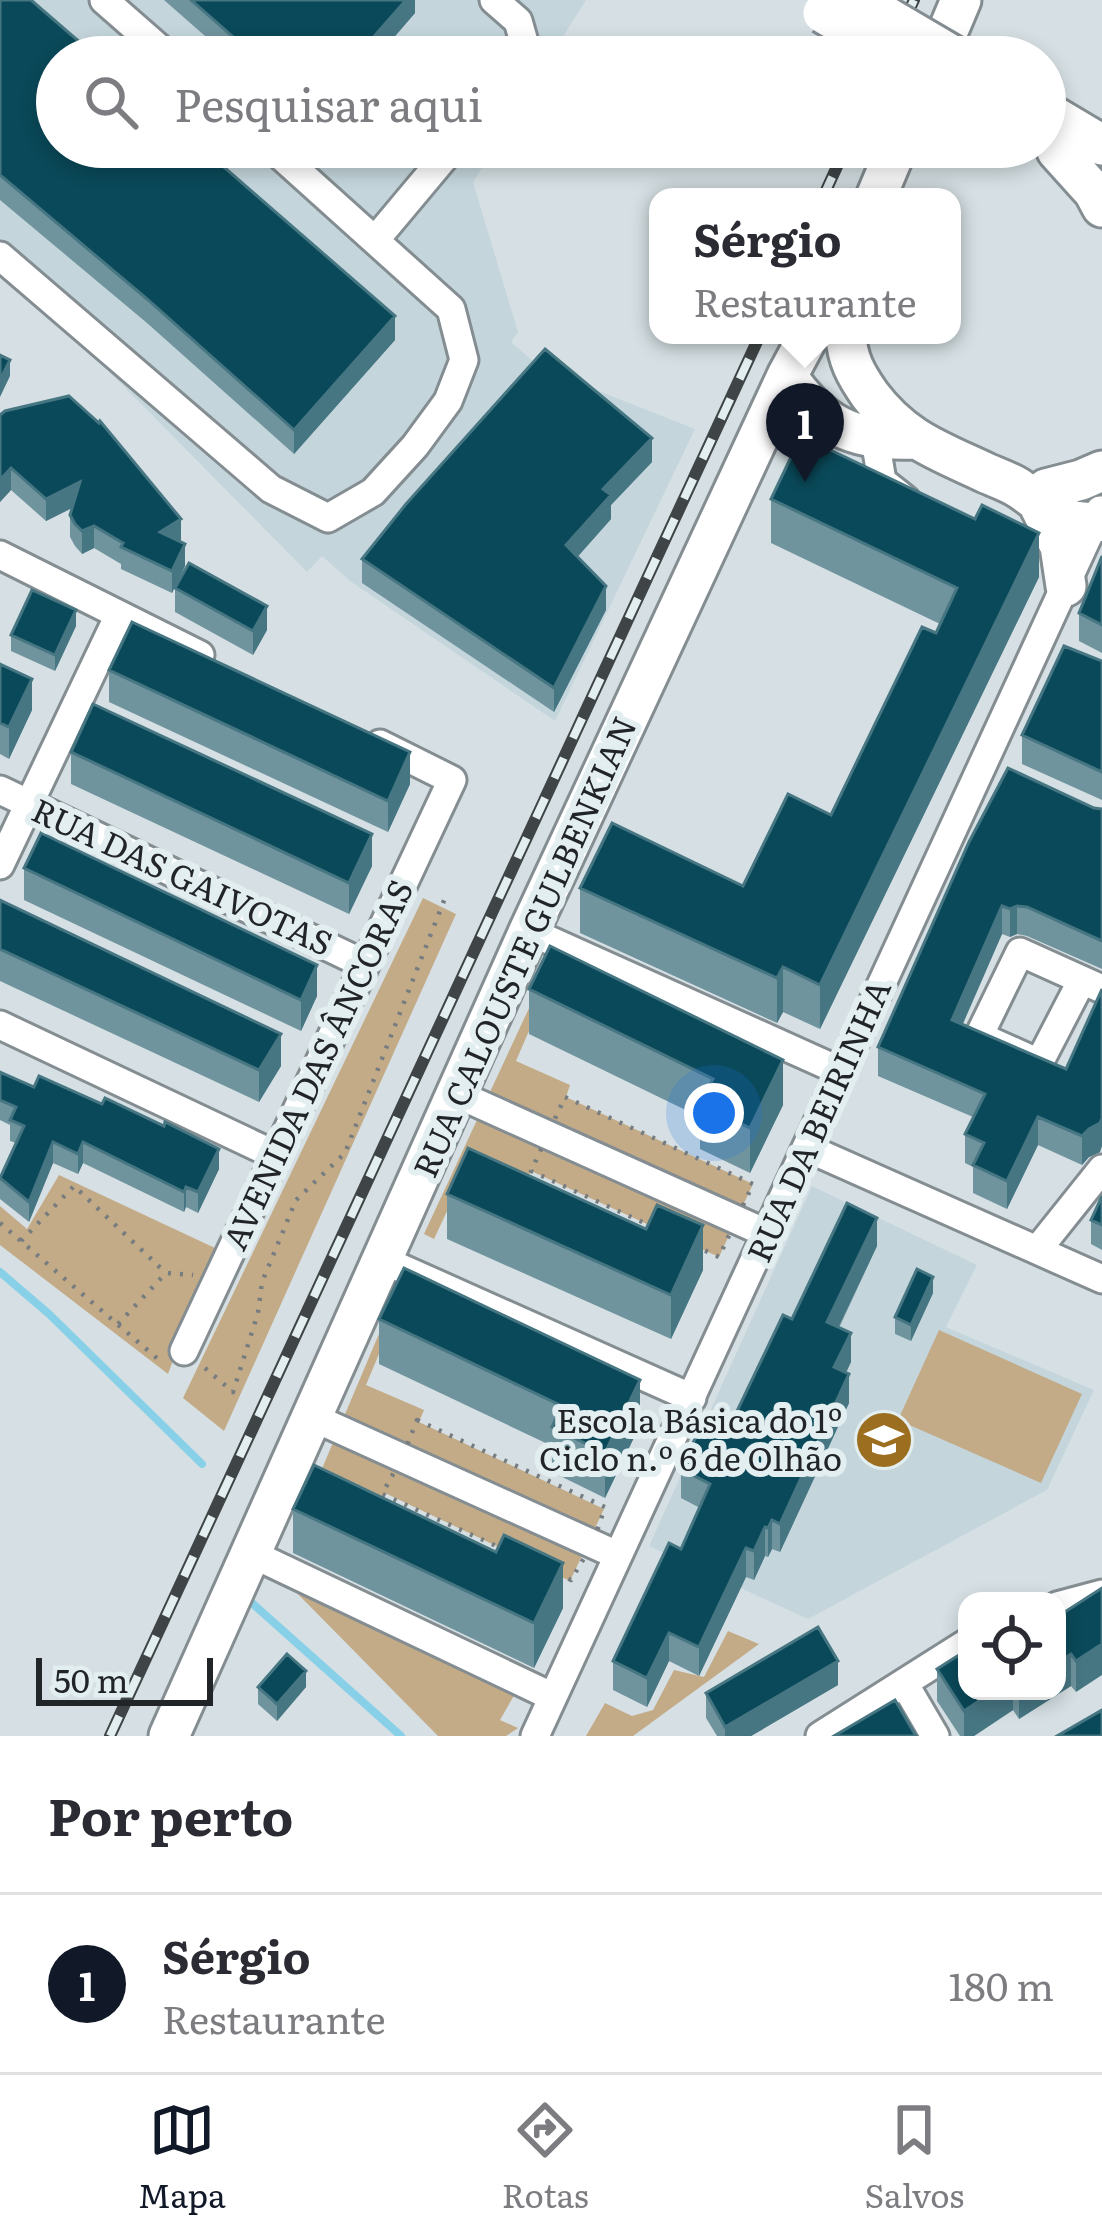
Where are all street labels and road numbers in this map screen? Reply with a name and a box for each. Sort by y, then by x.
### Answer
street label: RUA CALOUSTE GULBENKIAN [399,708,647,1184]
street label: RUA DAS GAIVOTAS [25,784,341,966]
street label: AVENIDA DAS ÂNCORAS [208,871,423,1257]
street label: RUA DA BEIRINHA [732,971,901,1269]

